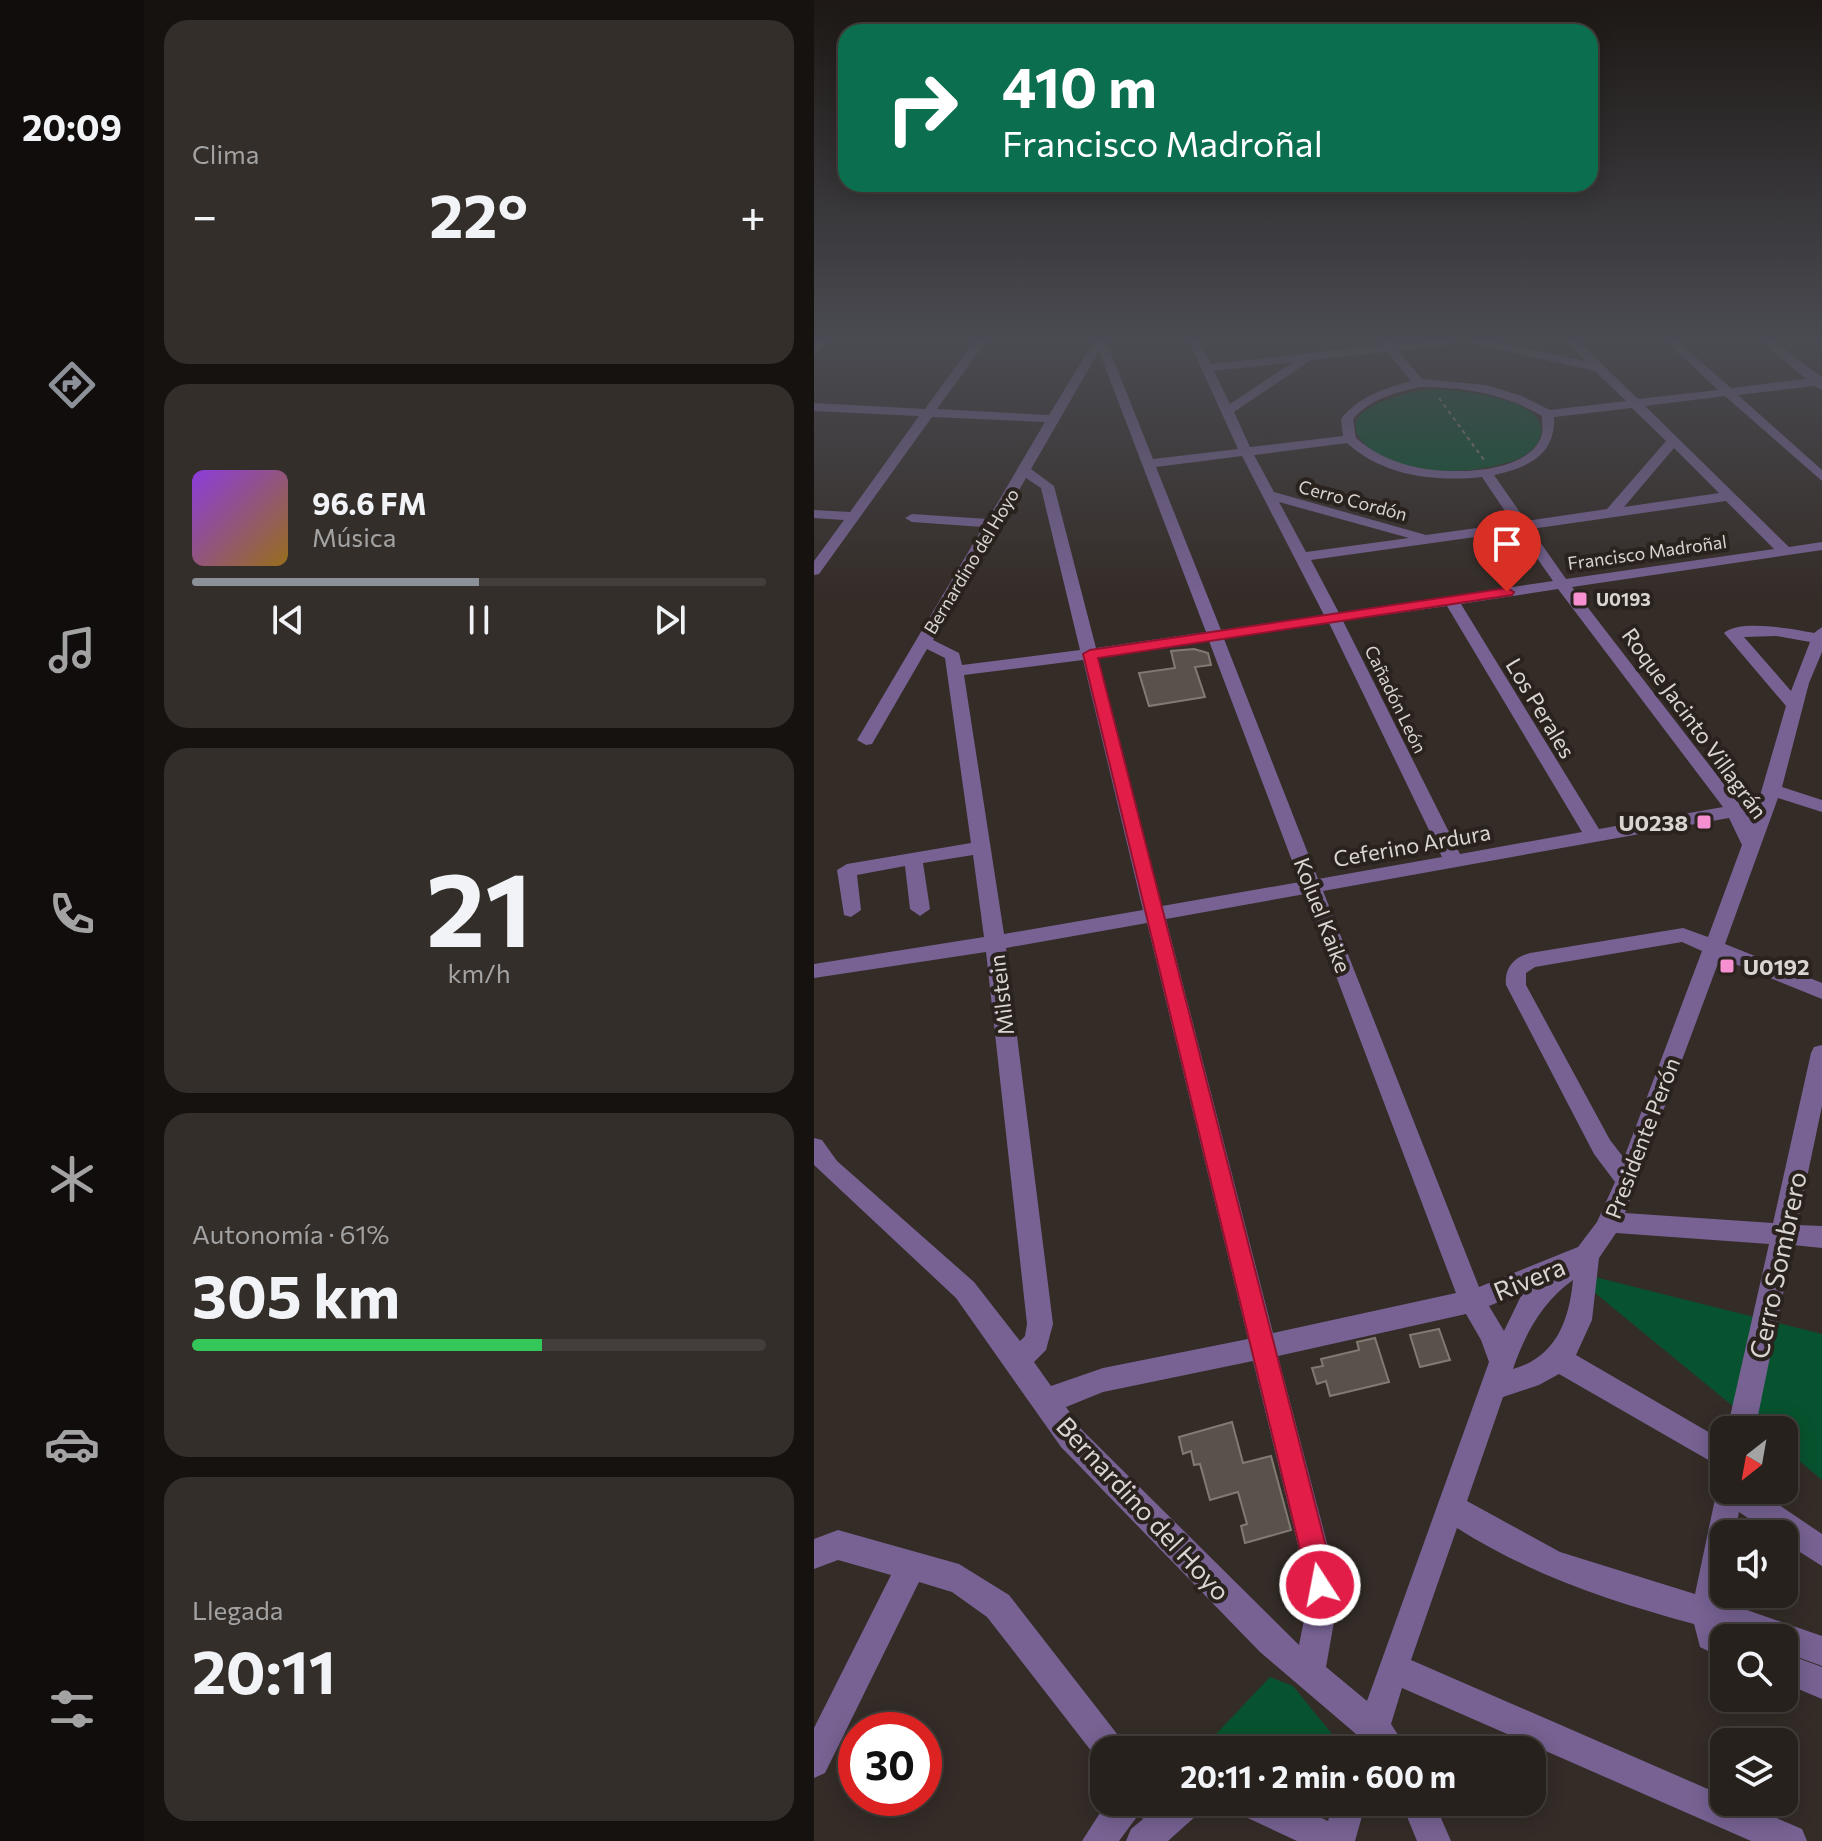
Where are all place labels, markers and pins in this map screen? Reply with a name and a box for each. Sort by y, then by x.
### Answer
pin [1473,510,1541,592]
place label: U0193 [1596,588,1651,610]
marker: U0193 [1571,590,1589,608]
place label: U0238 [1619,809,1688,836]
marker: U0238 [1695,813,1713,831]
place label: U0192 [1743,953,1810,980]
marker: U0192 [1718,957,1736,975]

